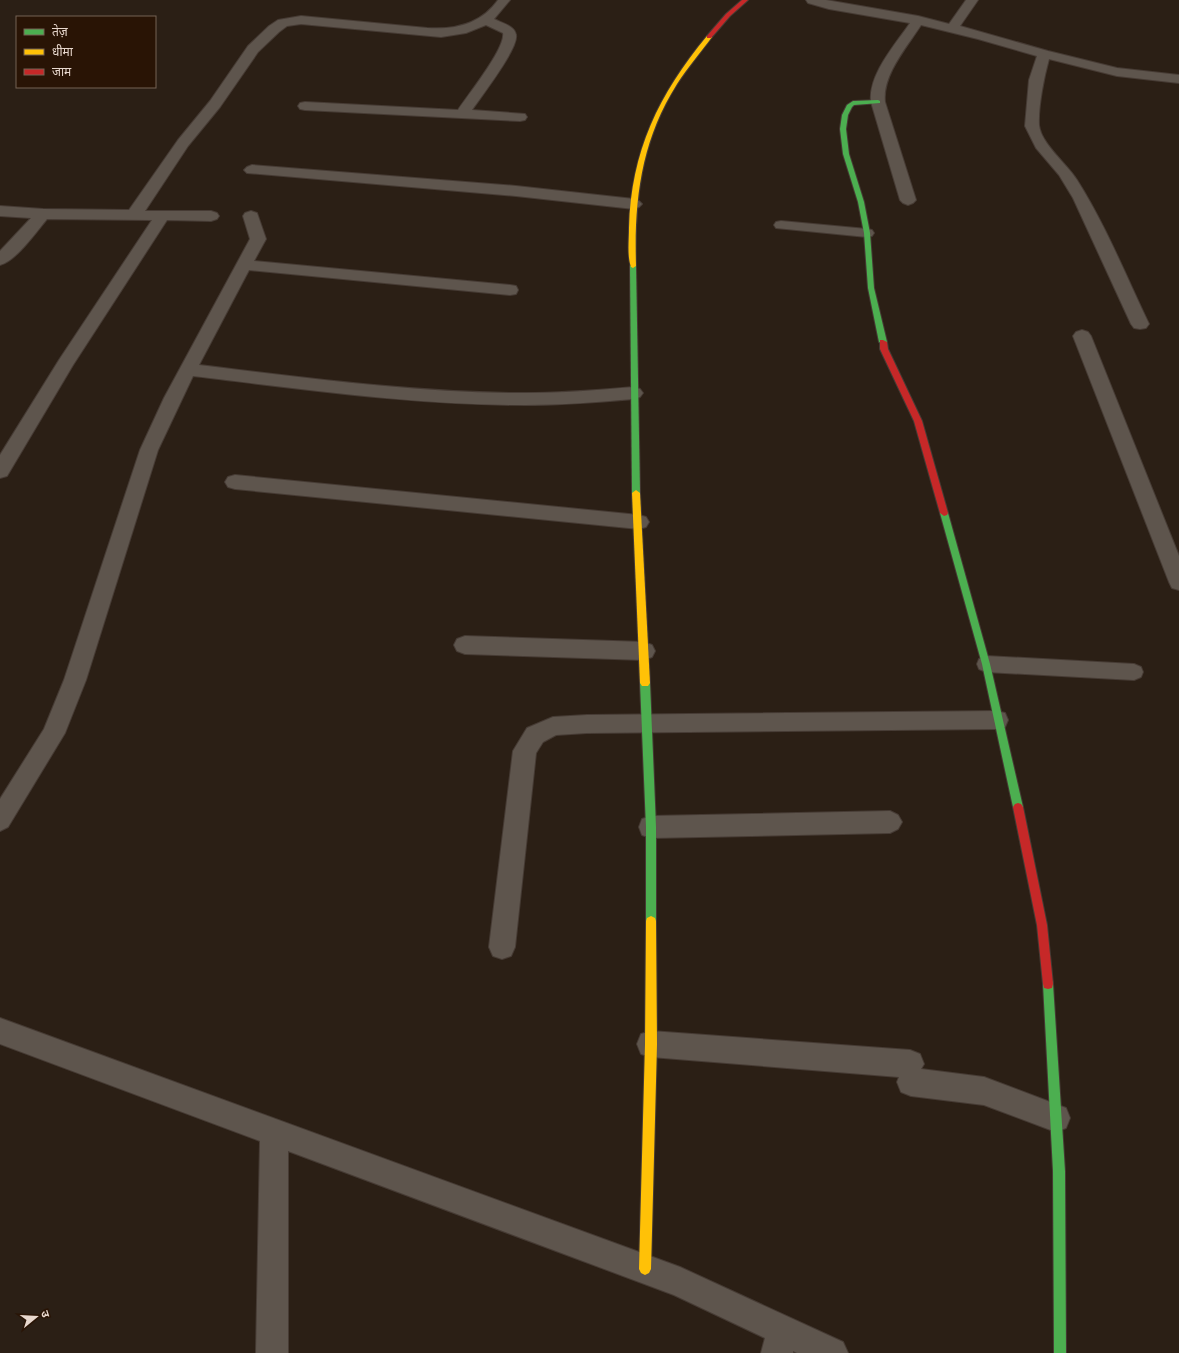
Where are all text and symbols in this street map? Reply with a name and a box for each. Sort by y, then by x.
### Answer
legend [16,16,156,88]
text: तेज़ [52,24,69,39]
text: धीमा [52,44,74,59]
text: जाम [52,65,72,79]
north arrow [16,1297,56,1337]
text: उ [38,1309,52,1320]

